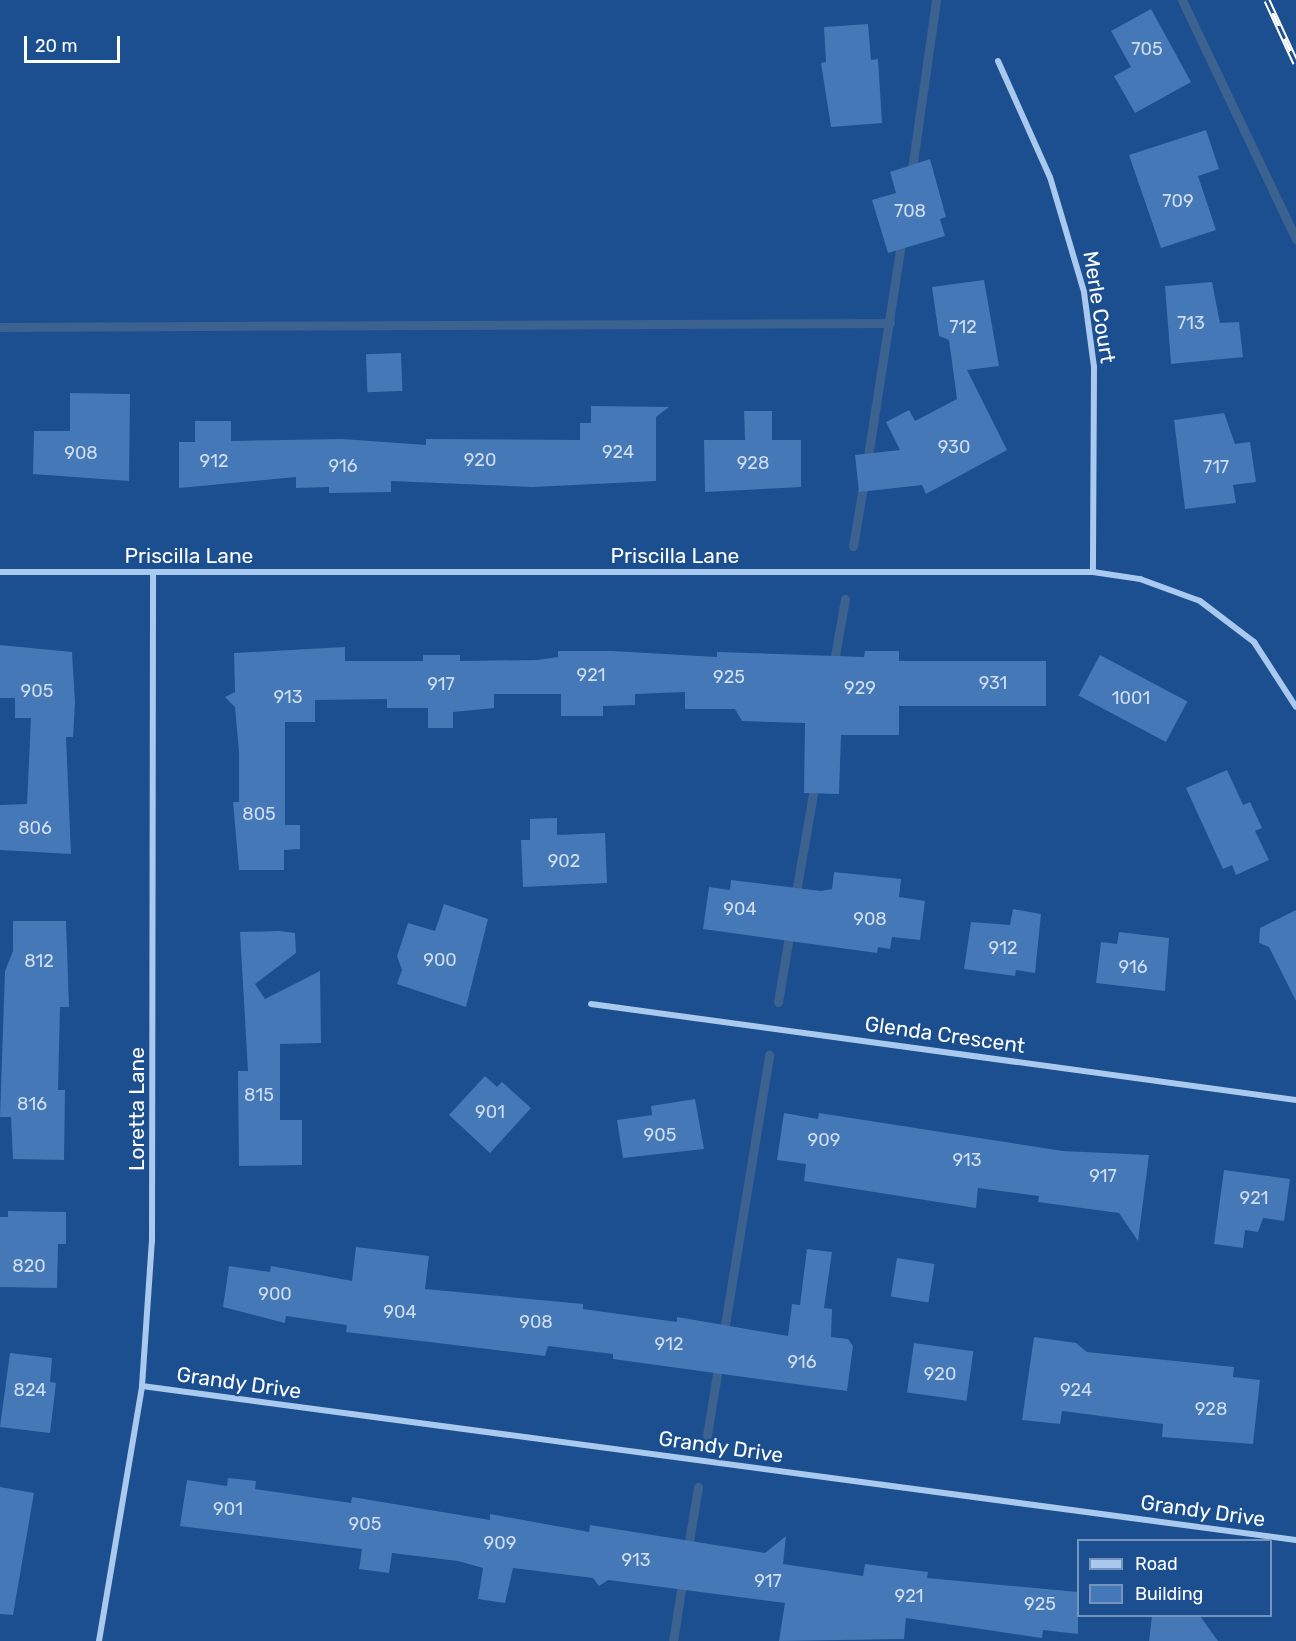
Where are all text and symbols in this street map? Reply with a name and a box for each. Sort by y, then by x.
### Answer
scale bar [27,24,123,62]
text: 20 m [35,35,77,57]
house number: 705 [1131,38,1163,60]
house number: 709 [1162,190,1194,212]
house number: 708 [894,200,926,222]
street label: Merle Court [1078,249,1120,365]
house number: 713 [1177,312,1205,334]
house number: 712 [949,316,977,338]
house number: 930 [938,436,970,458]
house number: 924 [602,441,634,463]
house number: 908 [64,442,98,464]
house number: 920 [464,449,496,471]
house number: 912 [200,450,228,472]
house number: 928 [737,452,769,474]
house number: 916 [328,455,358,477]
house number: 717 [1203,456,1229,478]
street label: Priscilla Lane [125,543,253,569]
street label: Priscilla Lane [611,543,739,569]
house number: 921 [577,664,605,686]
house number: 925 [713,666,745,688]
house number: 931 [979,672,1007,694]
house number: 917 [427,673,455,695]
house number: 929 [844,677,876,699]
house number: 905 [21,680,53,702]
house number: 913 [273,686,303,708]
house number: 1001 [1112,687,1150,709]
house number: 805 [242,803,276,825]
house number: 806 [18,817,52,839]
house number: 902 [548,850,580,872]
house number: 904 [723,898,757,920]
house number: 908 [853,908,887,930]
house number: 912 [989,937,1017,959]
house number: 900 [423,949,457,971]
house number: 812 [24,950,54,972]
house number: 916 [1118,956,1148,978]
street label: Glenda Crescent [863,1011,1027,1059]
street label: Loretta Lane [124,1047,150,1171]
house number: 815 [244,1084,274,1106]
house number: 816 [17,1093,47,1115]
house number: 901 [475,1101,505,1123]
house number: 905 [644,1124,676,1146]
house number: 909 [808,1129,840,1151]
house number: 913 [952,1149,982,1171]
house number: 917 [1089,1165,1117,1187]
house number: 921 [1240,1187,1268,1209]
house number: 820 [12,1255,46,1277]
house number: 900 [258,1283,292,1305]
house number: 904 [383,1301,417,1323]
house number: 908 [519,1311,553,1333]
house number: 912 [655,1333,683,1355]
house number: 916 [787,1351,817,1373]
street label: Grandy Drive [175,1362,303,1404]
house number: 920 [924,1363,956,1385]
house number: 824 [13,1379,47,1401]
house number: 924 [1060,1379,1092,1401]
house number: 928 [1195,1398,1227,1420]
street label: Grandy Drive [657,1426,785,1468]
street label: Grandy Drive [1139,1490,1267,1532]
house number: 901 [213,1498,243,1520]
house number: 905 [349,1513,381,1535]
house number: 909 [484,1532,516,1554]
legend [1077,1539,1272,1617]
house number: 913 [621,1549,651,1571]
text: Road [1135,1553,1178,1575]
house number: 917 [754,1570,782,1592]
text: Building [1135,1583,1203,1605]
house number: 921 [895,1585,923,1607]
house number: 925 [1024,1593,1056,1615]

